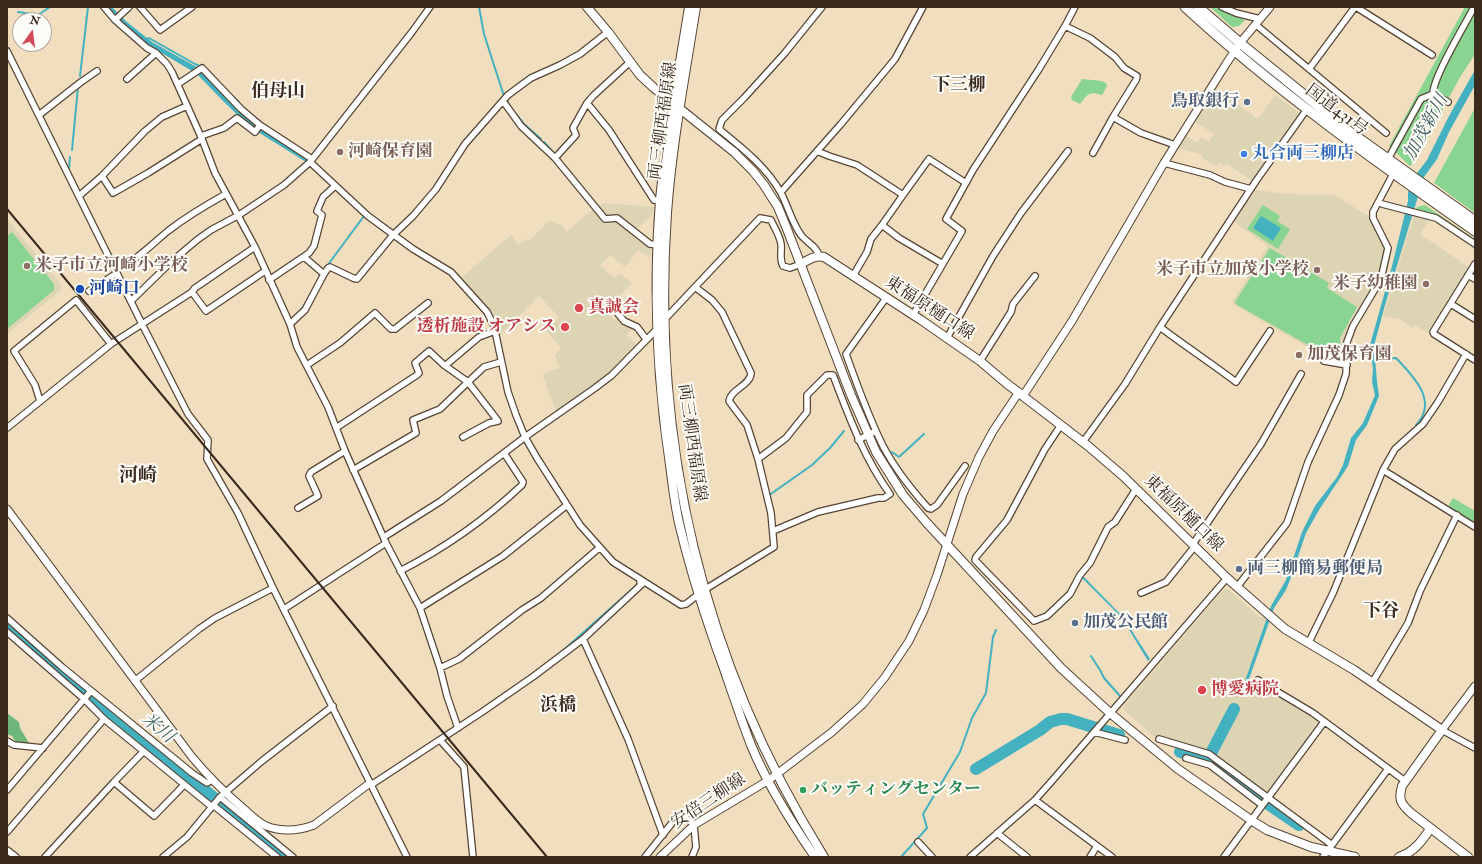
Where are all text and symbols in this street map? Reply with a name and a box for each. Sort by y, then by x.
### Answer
north arrow [12,12,52,52]
text: N [28,13,41,28]
street label: 両三柳西福原線 [646,61,682,181]
district label: 下三柳 [932,75,986,97]
district label: 伯母山 [251,81,305,103]
street label: 国道431号 [1301,81,1371,141]
water label: 加茂新川 [1400,91,1454,165]
place label: 鳥取銀行 [1171,92,1239,112]
marker: 鳥取銀行 [1242,97,1252,107]
place label: 河崎保育園 [348,142,433,162]
place label: 丸合両三柳店 [1252,144,1354,164]
marker: 河崎保育園 [335,147,345,157]
marker: 丸合両三柳店 [1239,149,1249,159]
place label: 米子市立河崎小学校 [35,256,188,276]
place label: 米子市立加茂小学校 [1156,260,1309,280]
marker: 米子市立河崎小学校 [22,261,32,271]
marker: 米子市立加茂小学校 [1312,265,1322,275]
street label: 東福原樋口線 [881,273,977,345]
place label: 米子幼稚園 [1333,274,1418,294]
place label: 河崎口 [89,279,140,299]
marker: 米子幼稚園 [1421,279,1431,289]
marker: 河崎口 [74,283,86,295]
place label: 真誠会 [588,298,639,318]
marker: 真誠会 [573,302,585,314]
place label: 透析施設 オアシス [416,317,556,337]
marker: 透析施設 オアシス [559,321,571,333]
place label: 加茂保育園 [1307,345,1392,365]
marker: 加茂保育園 [1294,350,1304,360]
street label: 両三柳西福原線 [673,383,709,503]
district label: 河崎 [119,466,157,488]
street label: 東福原樋口線 [1139,471,1227,557]
place label: 両三柳簡易郵便局 [1247,559,1383,579]
marker: 両三柳簡易郵便局 [1234,564,1244,574]
district label: 下谷 [1363,601,1399,623]
place label: 加茂公民館 [1083,613,1168,633]
marker: 加茂公民館 [1070,618,1080,628]
place label: 博愛病院 [1211,680,1279,700]
marker: 博愛病院 [1196,684,1208,696]
district label: 浜橋 [540,695,576,717]
water label: 米川 [136,709,178,749]
street label: 安倍三柳線 [668,770,750,834]
place label: バッティングセンター [811,780,981,800]
marker: バッティングセンター [798,785,808,795]

